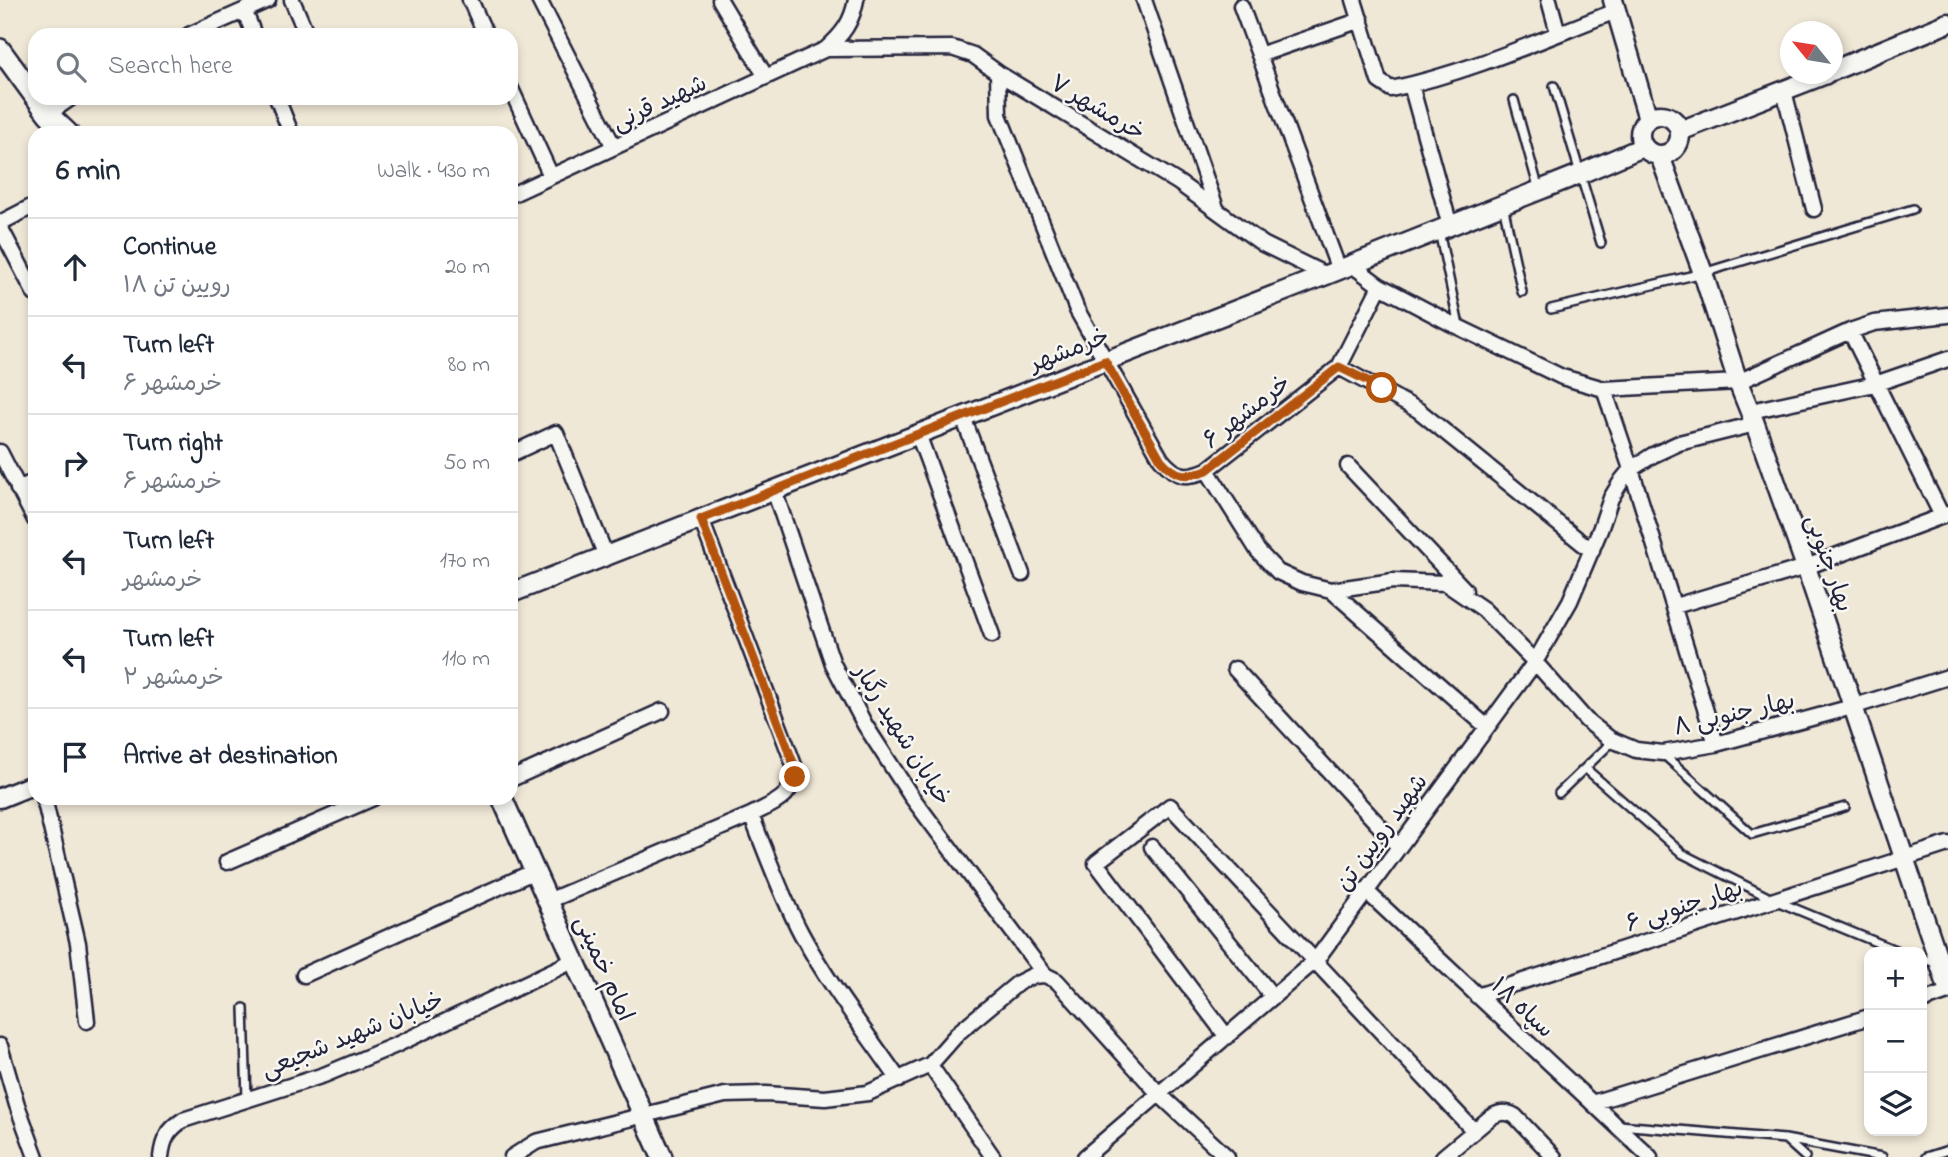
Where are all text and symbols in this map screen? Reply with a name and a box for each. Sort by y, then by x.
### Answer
north arrow [1780,21,1843,84]
search box [28,28,518,105]
icon: search [52,48,90,86]
text: Search here [108,48,233,86]
street label: شهید قرنی [607,67,713,142]
street label: خرمشهر ۷ [1042,67,1151,151]
text: 6 min [56,150,120,194]
text: Walk · 430 m [377,155,490,188]
text: Continue [123,229,216,267]
icon: ahead [56,248,94,286]
text: 20 m [445,251,490,284]
text: رویین تن ۱۸ [123,270,231,303]
street label: خرمشهر [1023,320,1115,383]
text: Turn left [123,327,214,365]
icon: left [56,346,94,384]
text: 80 m [448,349,490,382]
street label: خرمشهر ۶ [1196,367,1299,459]
text: خرمشهر ۶ [123,368,222,401]
route start [1366,372,1397,403]
text: Turn right [123,425,223,463]
icon: right [56,444,94,482]
text: 50 m [443,447,490,480]
text: خرمشهر ۶ [123,466,222,499]
street label: بهار جنوبی [1795,510,1861,617]
text: Turn left [123,523,214,561]
icon: left [56,542,94,580]
text: 170 m [440,545,490,578]
text: خرمشهر [123,564,202,597]
text: Turn left [123,621,214,659]
icon: left [56,640,94,678]
text: 110 m [442,643,490,676]
street label: خیابان شهید رگبار [842,656,959,813]
text: خرمشهر ۲ [123,662,224,695]
street label: بهار جنوبی ۸ [1670,684,1799,746]
icon: arrive [56,738,94,776]
text: Arrive at destination [123,738,338,776]
route end [779,761,810,792]
street label: شهید رویین تن [1328,767,1438,900]
street label: بهار جنوبی ۶ [1622,872,1748,943]
street label: امام خمینی [564,910,642,1028]
map controls [1864,947,1927,1136]
button: + [1864,947,1927,1010]
street label: سپاه ۱۸ [1482,970,1561,1048]
street label: خیابان شهید شجیعی [256,984,449,1089]
button: − [1864,1010,1927,1073]
button: layers [1864,1073,1927,1136]

